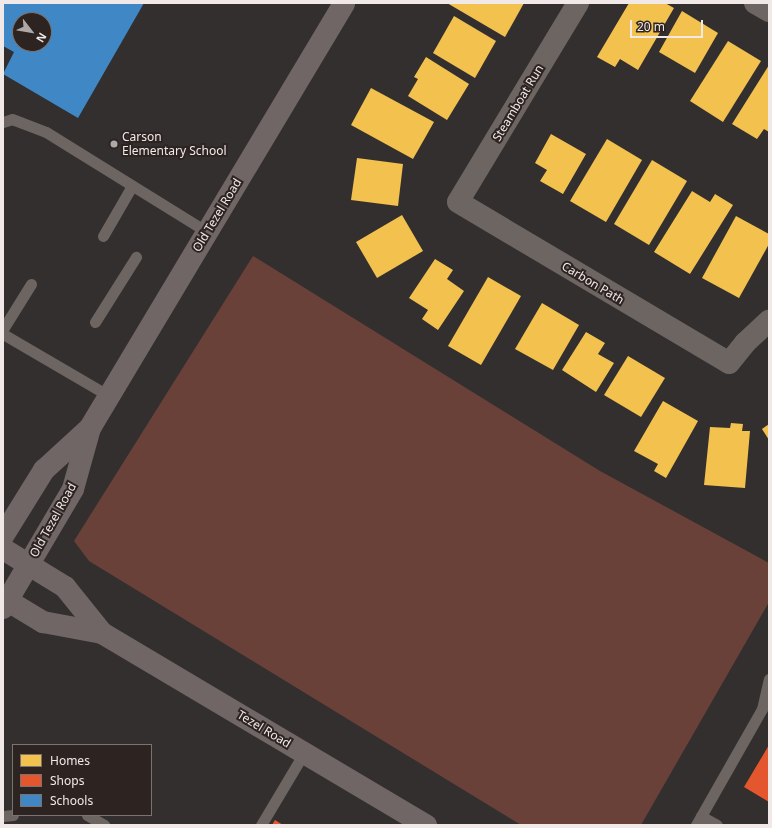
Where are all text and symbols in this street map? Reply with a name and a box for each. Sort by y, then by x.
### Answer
north arrow [12,12,52,52]
scale bar [632,12,705,38]
text: 20 m [637,18,665,35]
text: N [33,30,51,46]
street label: Steamboat Run [489,62,547,144]
place label: Carson Elementary School [122,130,227,158]
marker: Carson Elementary School [109,139,119,149]
street label: Old Tezel Road [189,176,245,254]
street label: Carbon Path [559,259,627,307]
street label: Old Tezel Road [27,480,79,560]
street label: Tezel Road [235,707,293,751]
legend [12,744,152,816]
text: Homes [50,752,90,769]
text: Shops [50,772,84,789]
text: Schools [50,792,93,809]

